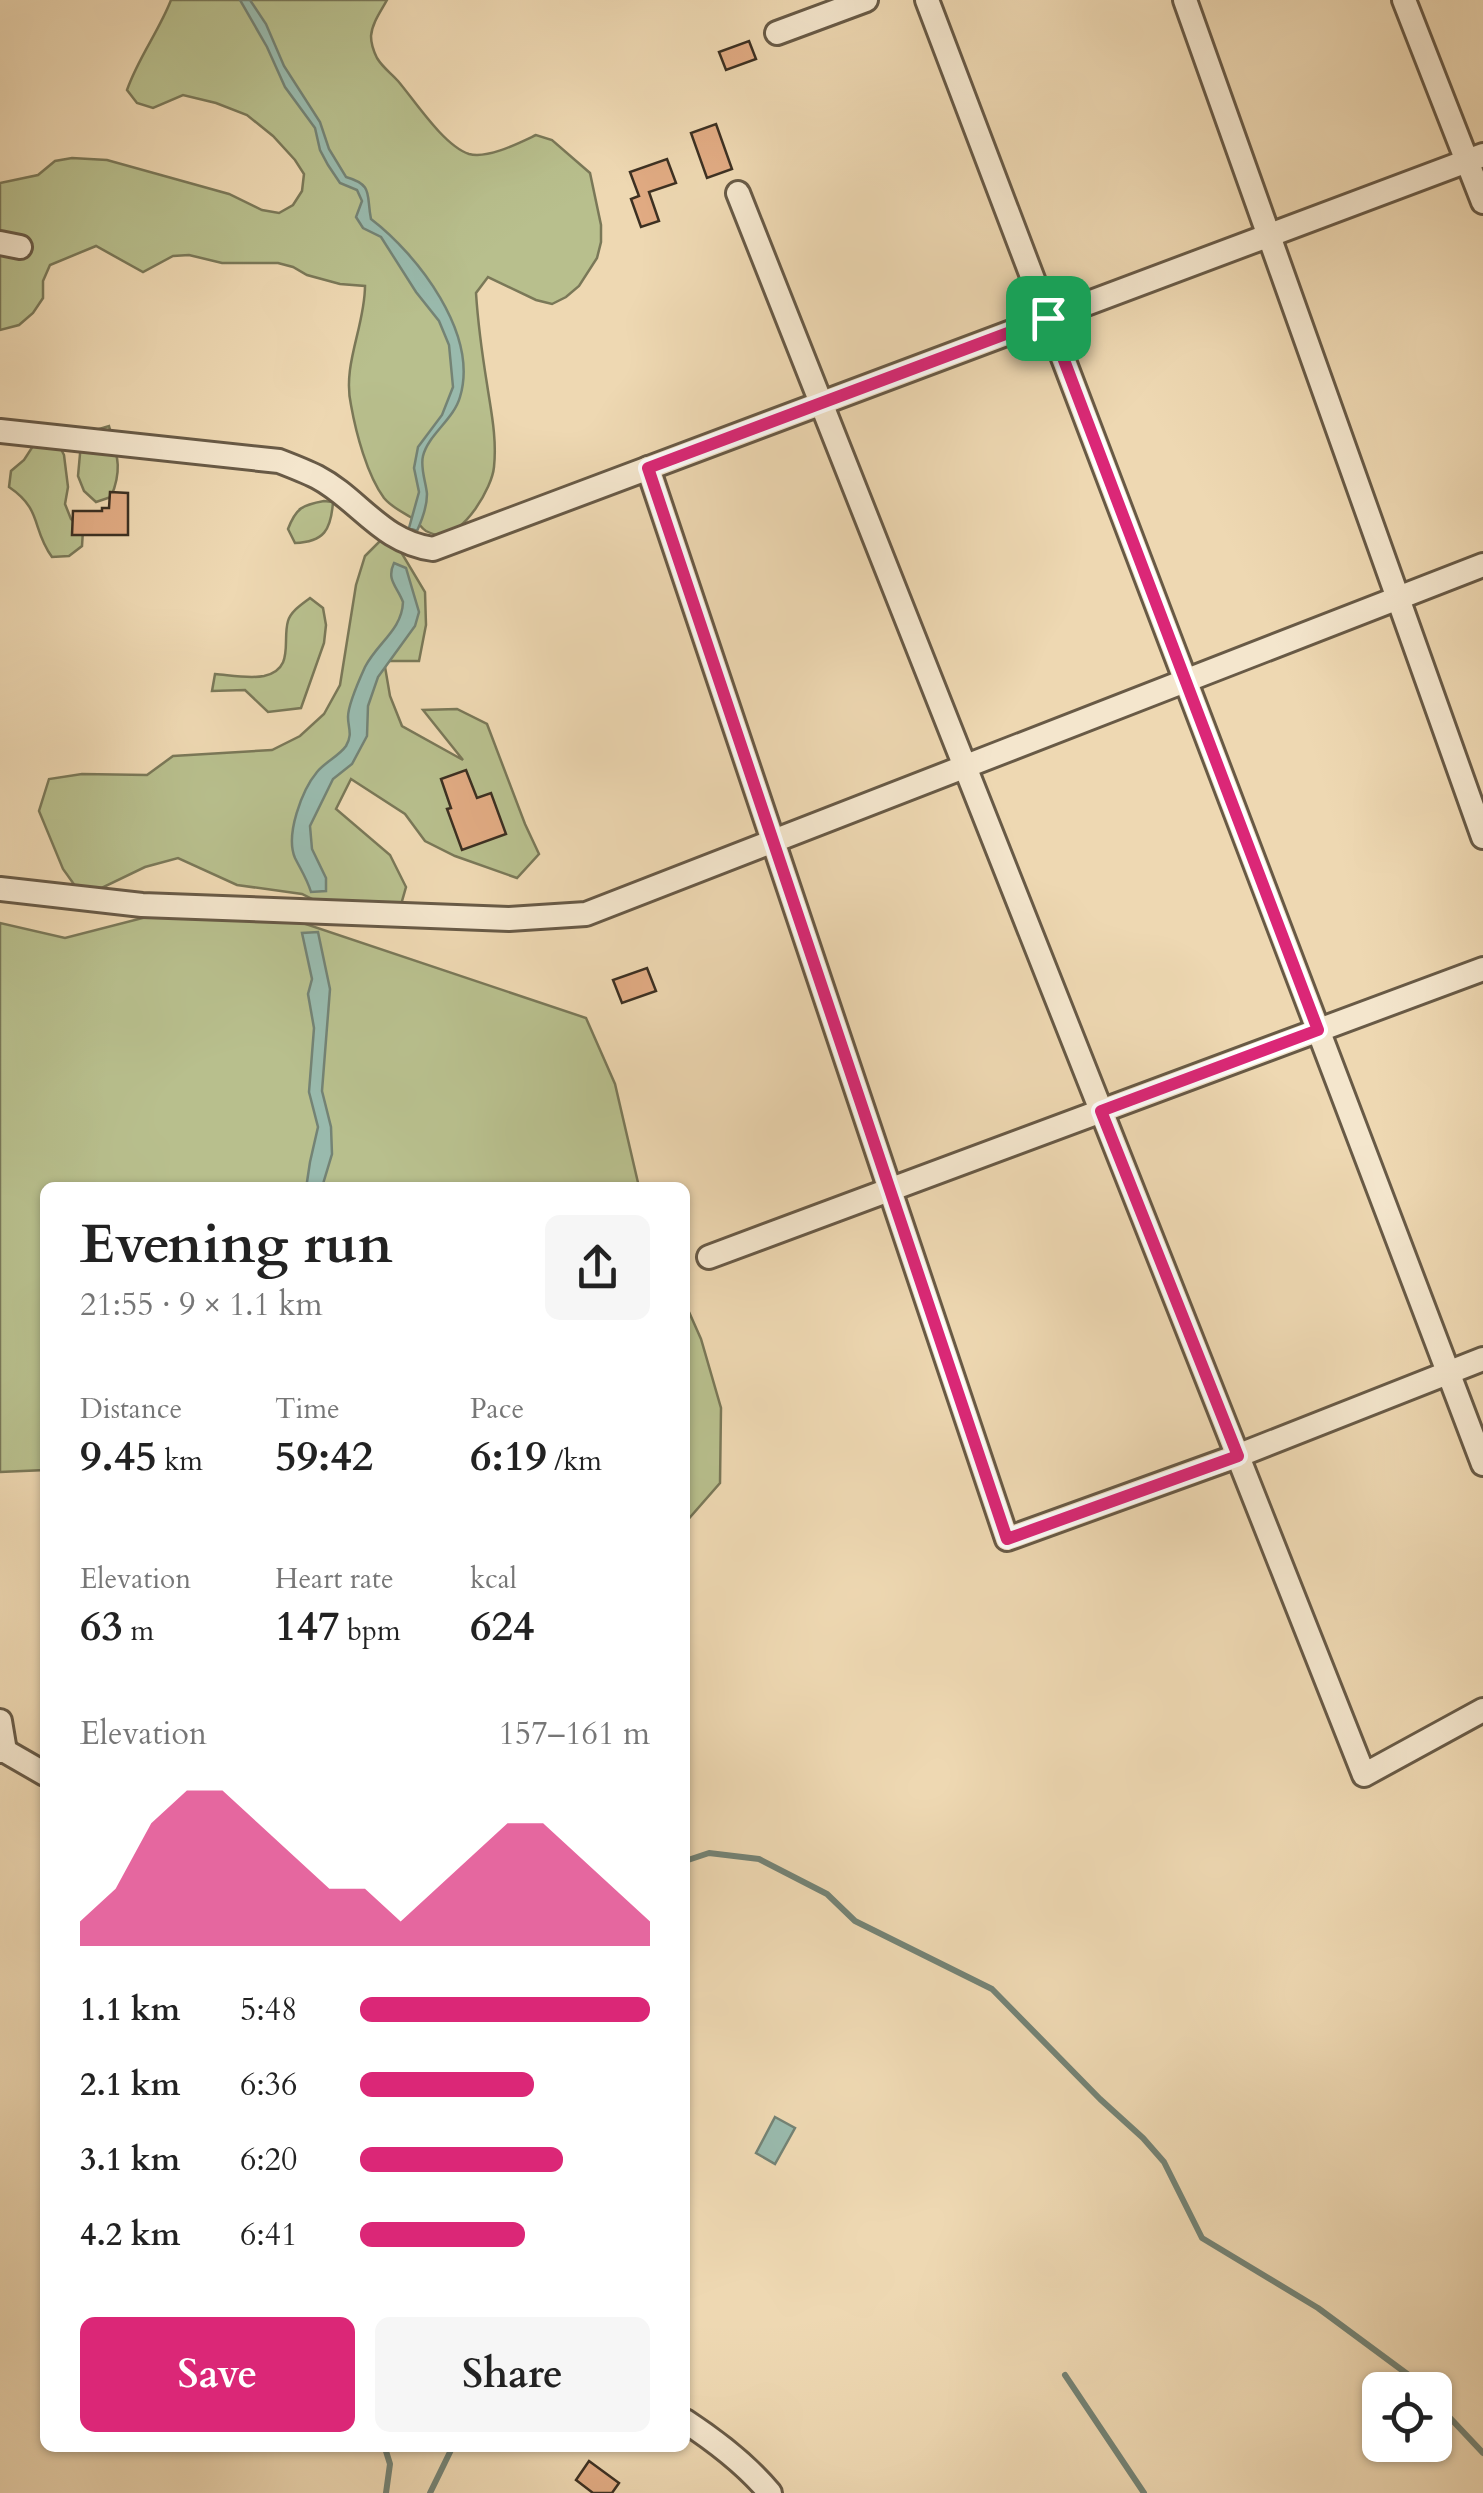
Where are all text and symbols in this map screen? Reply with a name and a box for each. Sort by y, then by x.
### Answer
pin [1006,276,1091,361]
icon: arrive [1021,291,1076,346]
text: Evening run [80,1208,393,1282]
button: share [545,1215,650,1320]
text: 21:55 · 9 × 1.1 km [80,1283,323,1327]
text: Distance [80,1390,182,1428]
text: Time [275,1390,340,1428]
text: Pace [470,1390,524,1428]
text: 9.45 [80,1428,157,1485]
text: 59:42 [275,1428,373,1485]
text: 6:19 [470,1428,547,1485]
text: km [157,1442,203,1480]
text: /km [547,1442,602,1480]
text: Elevation [80,1560,191,1598]
text: Heart rate [275,1560,394,1598]
text: kcal [470,1560,517,1598]
text: 63 [80,1598,123,1655]
text: 147 [275,1598,340,1655]
text: 624 [470,1598,535,1655]
text: m [123,1612,154,1650]
text: bpm [340,1612,401,1650]
text: Elevation [80,1712,207,1756]
text: 157–161 m [498,1712,650,1756]
text: 1.1 km [80,1988,180,2032]
text: 5:48 [240,1988,297,2032]
text: 2.1 km [80,2063,180,2107]
text: 6:36 [240,2063,297,2107]
text: 3.1 km [80,2138,180,2182]
text: 6:20 [240,2138,297,2182]
text: 4.2 km [80,2213,180,2257]
text: 6:41 [240,2213,297,2257]
button: Save [80,2317,355,2432]
button: Share [375,2317,650,2432]
map controls [1362,2372,1452,2462]
button: locate [1362,2372,1452,2462]

